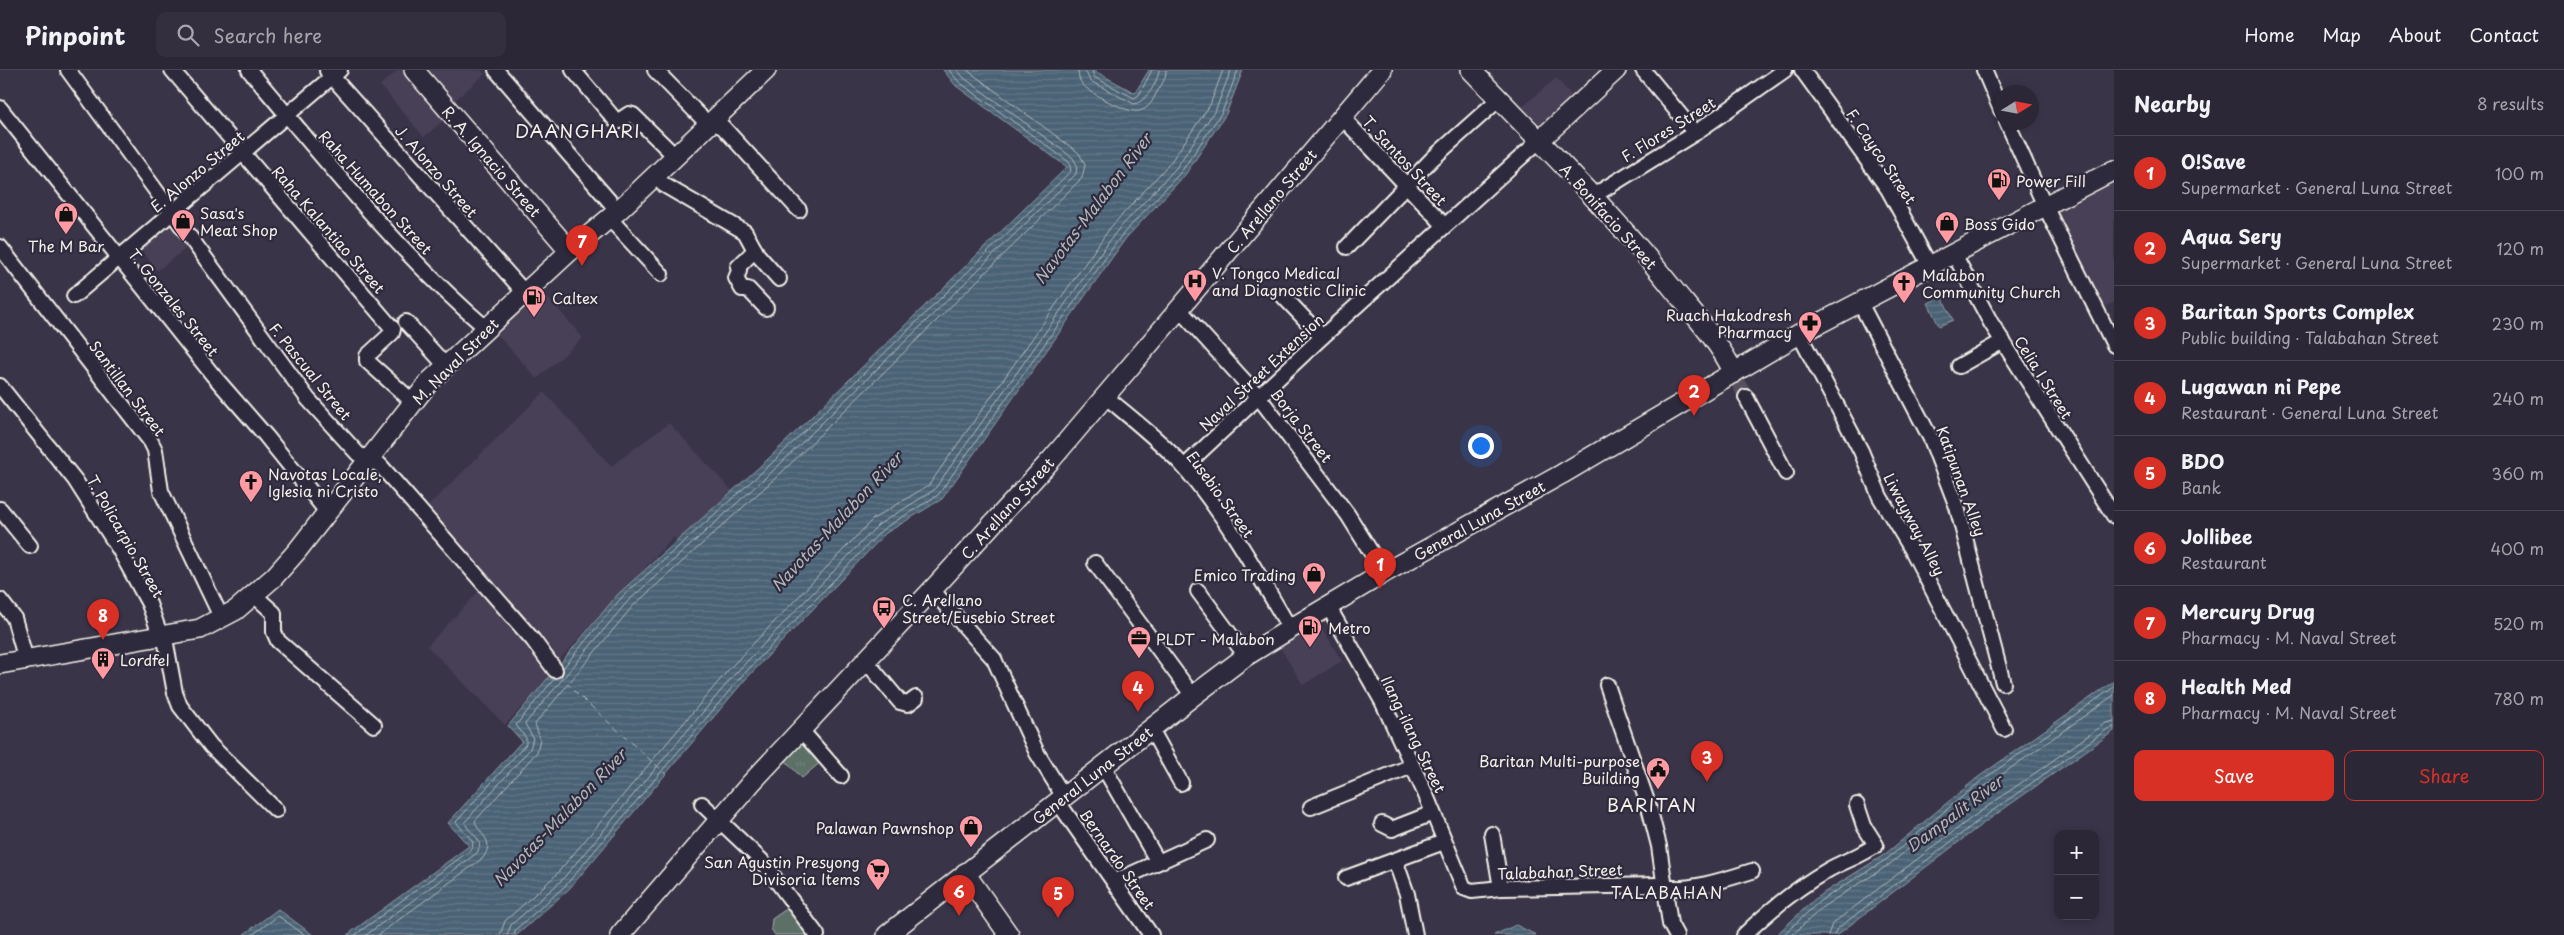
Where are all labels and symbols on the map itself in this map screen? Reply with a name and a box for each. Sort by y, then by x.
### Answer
north arrow [1994,85,2039,130]
street label: F. Flores Street [1616,91,1720,167]
street label: R. A. Ignacio Street [437,100,547,222]
street label: F. Cayco Street [1841,104,1923,208]
street label: T. Santos Street [1357,110,1453,210]
district label: DAANGHARI [515,117,641,144]
street label: J. Alonzo Street [390,120,484,222]
street label: E. Alonzo Street [145,125,249,217]
street label: Raha Humabon Street [314,125,438,259]
water label: Navotas-Malabon River [1027,126,1158,288]
street label: C. Arellano Street [1220,144,1322,258]
street label: A. Bonifacio Street [1555,158,1663,274]
street label: Raha Kalantiao Street [267,160,391,298]
fuel station icon: Power Fill [1986,167,2012,201]
place label: Power Fill [2016,169,2086,192]
shop icon: The M Bar [53,201,79,235]
place label: Sasa's Meat Shop [200,201,278,241]
shop icon: Sasa's Meat Shop [170,208,196,242]
shop icon: Boss Gido [1934,210,1960,244]
place label: Boss Gido [1964,212,2035,235]
pin: 7 [566,225,598,266]
place label: The M Bar [28,234,104,257]
street label: T. Gonzales Street [123,243,225,361]
place label: V. Tongco Medical and Diagnostic Clinic [1212,261,1366,301]
place label: Malabon Community Church [1922,263,2061,303]
hospital icon: V. Tongco Medical and Diagnostic Clinic [1182,268,1208,302]
church icon: Malabon Community Church [1891,270,1917,304]
fuel station icon: Caltex [521,284,547,318]
place label: Caltex [552,286,598,309]
place label: Ruach Hakodresh Pharmacy [1666,303,1792,343]
street label: Naval Street Extension [1194,308,1328,436]
pharmacy icon: Ruach Hakodresh Pharmacy [1797,310,1823,344]
street label: M. Naval Street [407,313,503,409]
street label: F. Pascual Street [264,317,358,425]
street label: Celia I Street [2009,331,2079,423]
street label: Santillan Street [84,335,172,441]
pin: 2 [1678,375,1710,416]
street label: Borja Street [1266,383,1338,467]
street label: Katipunan Alley [1931,423,1993,539]
your location [1468,433,1494,459]
water label: Navotas-Malabon River [765,444,909,596]
street label: Eusebio Street [1182,446,1260,542]
street label: C. Arellano Street [955,452,1059,564]
place label: Navotas Locale, Iglesia ni Cristo [268,462,382,502]
church icon: Navotas Locale, Iglesia ni Cristo [238,469,264,503]
street label: Liwayway Alley [1878,469,1952,579]
street label: T. Policarpio Street [82,470,170,602]
street label: General Luna Street [1409,474,1549,566]
pin: 1 [1364,548,1396,589]
shop icon: Emico Trading [1301,561,1327,595]
place label: Emico Trading [1194,563,1296,586]
place label: C. Arellano Street/Eusebio Street [902,588,1055,628]
bus stop icon: C. Arellano Street/Eusebio Street [871,595,897,629]
pin: 8 [87,599,119,640]
fuel station icon: Metro [1297,614,1323,648]
place label: Metro [1328,616,1371,639]
office icon: PLDT - Malabon [1126,625,1152,659]
place label: PLDT - Malabon [1156,627,1275,650]
building icon: Lordfel [90,646,116,680]
place label: Lordfel [120,648,170,671]
pin: 4 [1122,671,1154,712]
street label: Ilang-ilang Street [1376,672,1452,796]
street label: General Luna Street [1027,721,1157,829]
water label: Navotas-Malabon River [487,741,633,891]
pin: 3 [1691,741,1723,782]
place label: Baritan Multi-purpose Building [1479,749,1640,789]
public building icon: Baritan Multi-purpose Building [1645,756,1671,790]
water label: Dampalit River [1900,767,2010,858]
district label: BARITAN [1607,791,1697,818]
street label: Bernardo Street [1075,804,1161,914]
shop icon: Palawan Pawnshop [958,814,984,848]
place label: Palawan Pawnshop [815,816,954,839]
place label: San Agustin Presyong Divisoria Items [704,850,860,890]
supermarket icon: San Agustin Presyong Divisoria Items [865,857,891,891]
street label: Talabahan Street [1497,857,1623,885]
pin: 6 [943,875,975,916]
pin: 5 [1042,877,1074,918]
district label: TALABAHAN [1611,880,1723,904]

